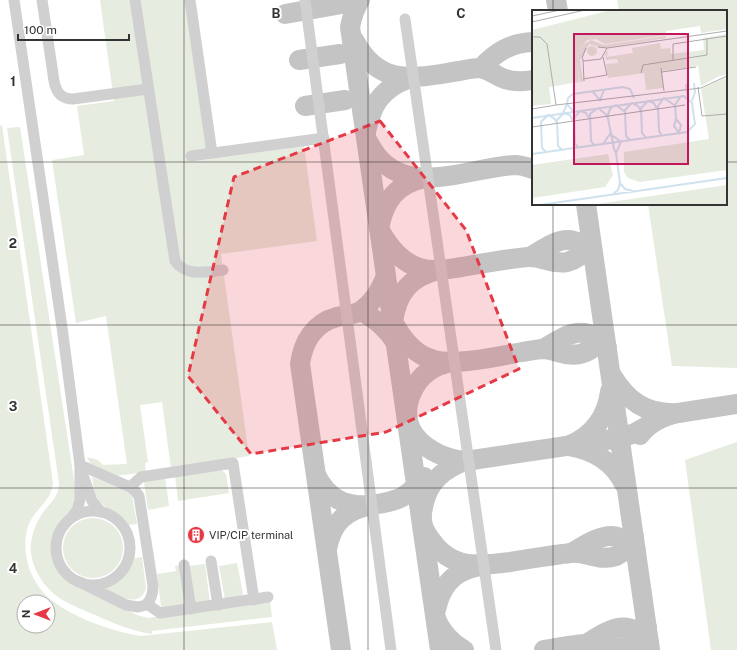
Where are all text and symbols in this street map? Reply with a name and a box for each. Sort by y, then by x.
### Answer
text: B [272,6,281,21]
text: C [456,6,466,21]
inset map [532,10,727,205]
scale bar [18,16,129,42]
text: 100 m [24,23,57,37]
text: 1 [10,74,16,89]
text: 2 [9,236,17,251]
text: 3 [9,399,18,414]
building icon: VIP/CIP terminal [186,525,206,545]
place label: VIP/CIP terminal [209,529,293,541]
text: 4 [9,561,18,576]
north arrow [16,594,56,634]
text: N [20,610,32,618]

